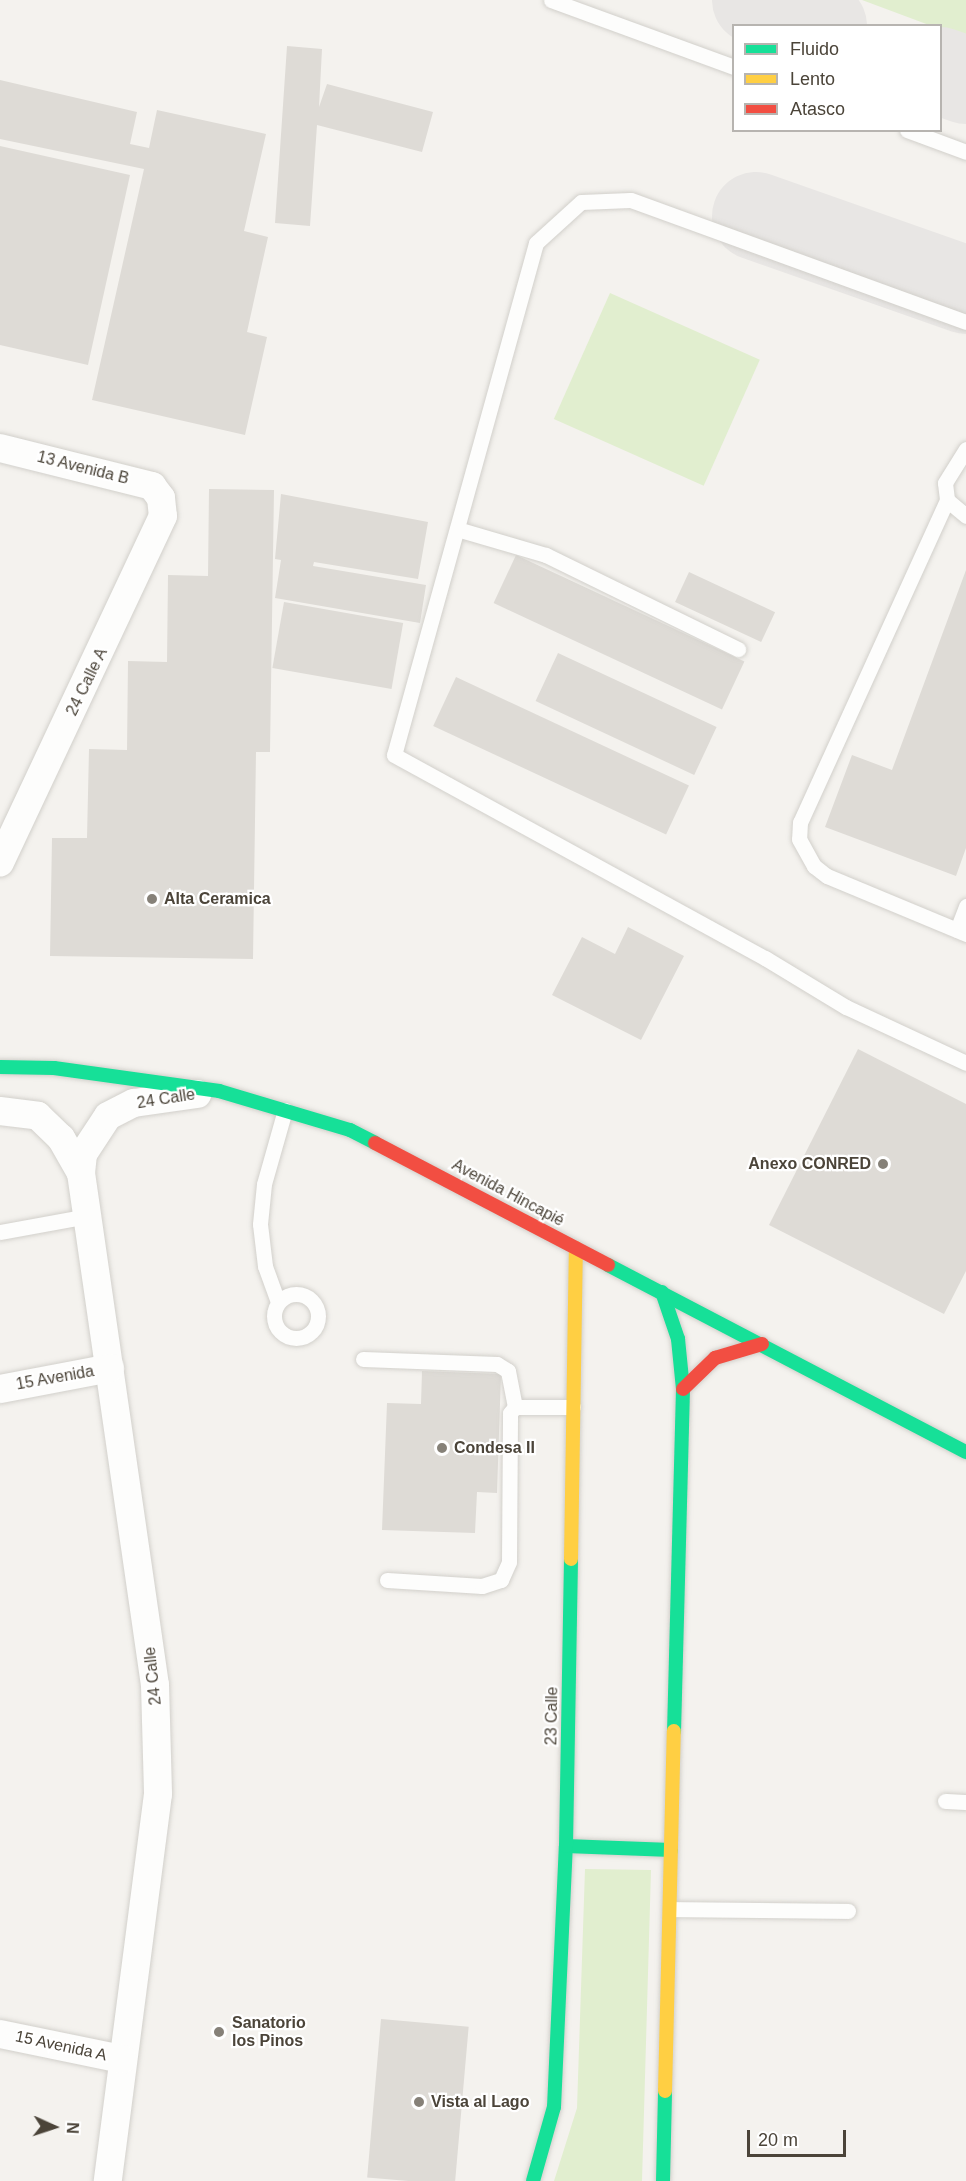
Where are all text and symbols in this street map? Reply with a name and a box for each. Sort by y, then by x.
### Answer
legend [732,24,942,132]
text: Fluido [790,39,839,59]
text: Lento [790,69,835,89]
text: Atasco [790,99,845,119]
street label: 13 Avenida B [35,447,131,489]
street label: 24 Calle A [62,645,112,719]
place label: Alta Ceramica [164,889,271,909]
marker: Alta Ceramica [145,892,159,906]
street label: 24 Calle [136,1085,196,1113]
place label: Anexo CONRED [748,1154,871,1174]
street label: Avenida Hincapié [449,1155,567,1231]
marker: Anexo CONRED [876,1157,890,1171]
street label: 15 Avenida [14,1362,96,1394]
place label: Condesa II [454,1438,535,1458]
marker: Condesa II [435,1441,449,1455]
street label: 24 Calle [140,1646,166,1706]
street label: 23 Calle [542,1686,562,1746]
place label: Sanatorio los Pinos [232,2013,306,2051]
marker: Sanatorio los Pinos [210,2023,228,2041]
street label: 15 Avenida A [13,2027,109,2065]
place label: Vista al Lago [431,2092,529,2112]
marker: Vista al Lago [412,2095,426,2109]
north arrow [24,2097,84,2157]
scale bar [750,2118,849,2156]
text: N [64,2122,81,2134]
text: 20 m [758,2130,798,2150]

